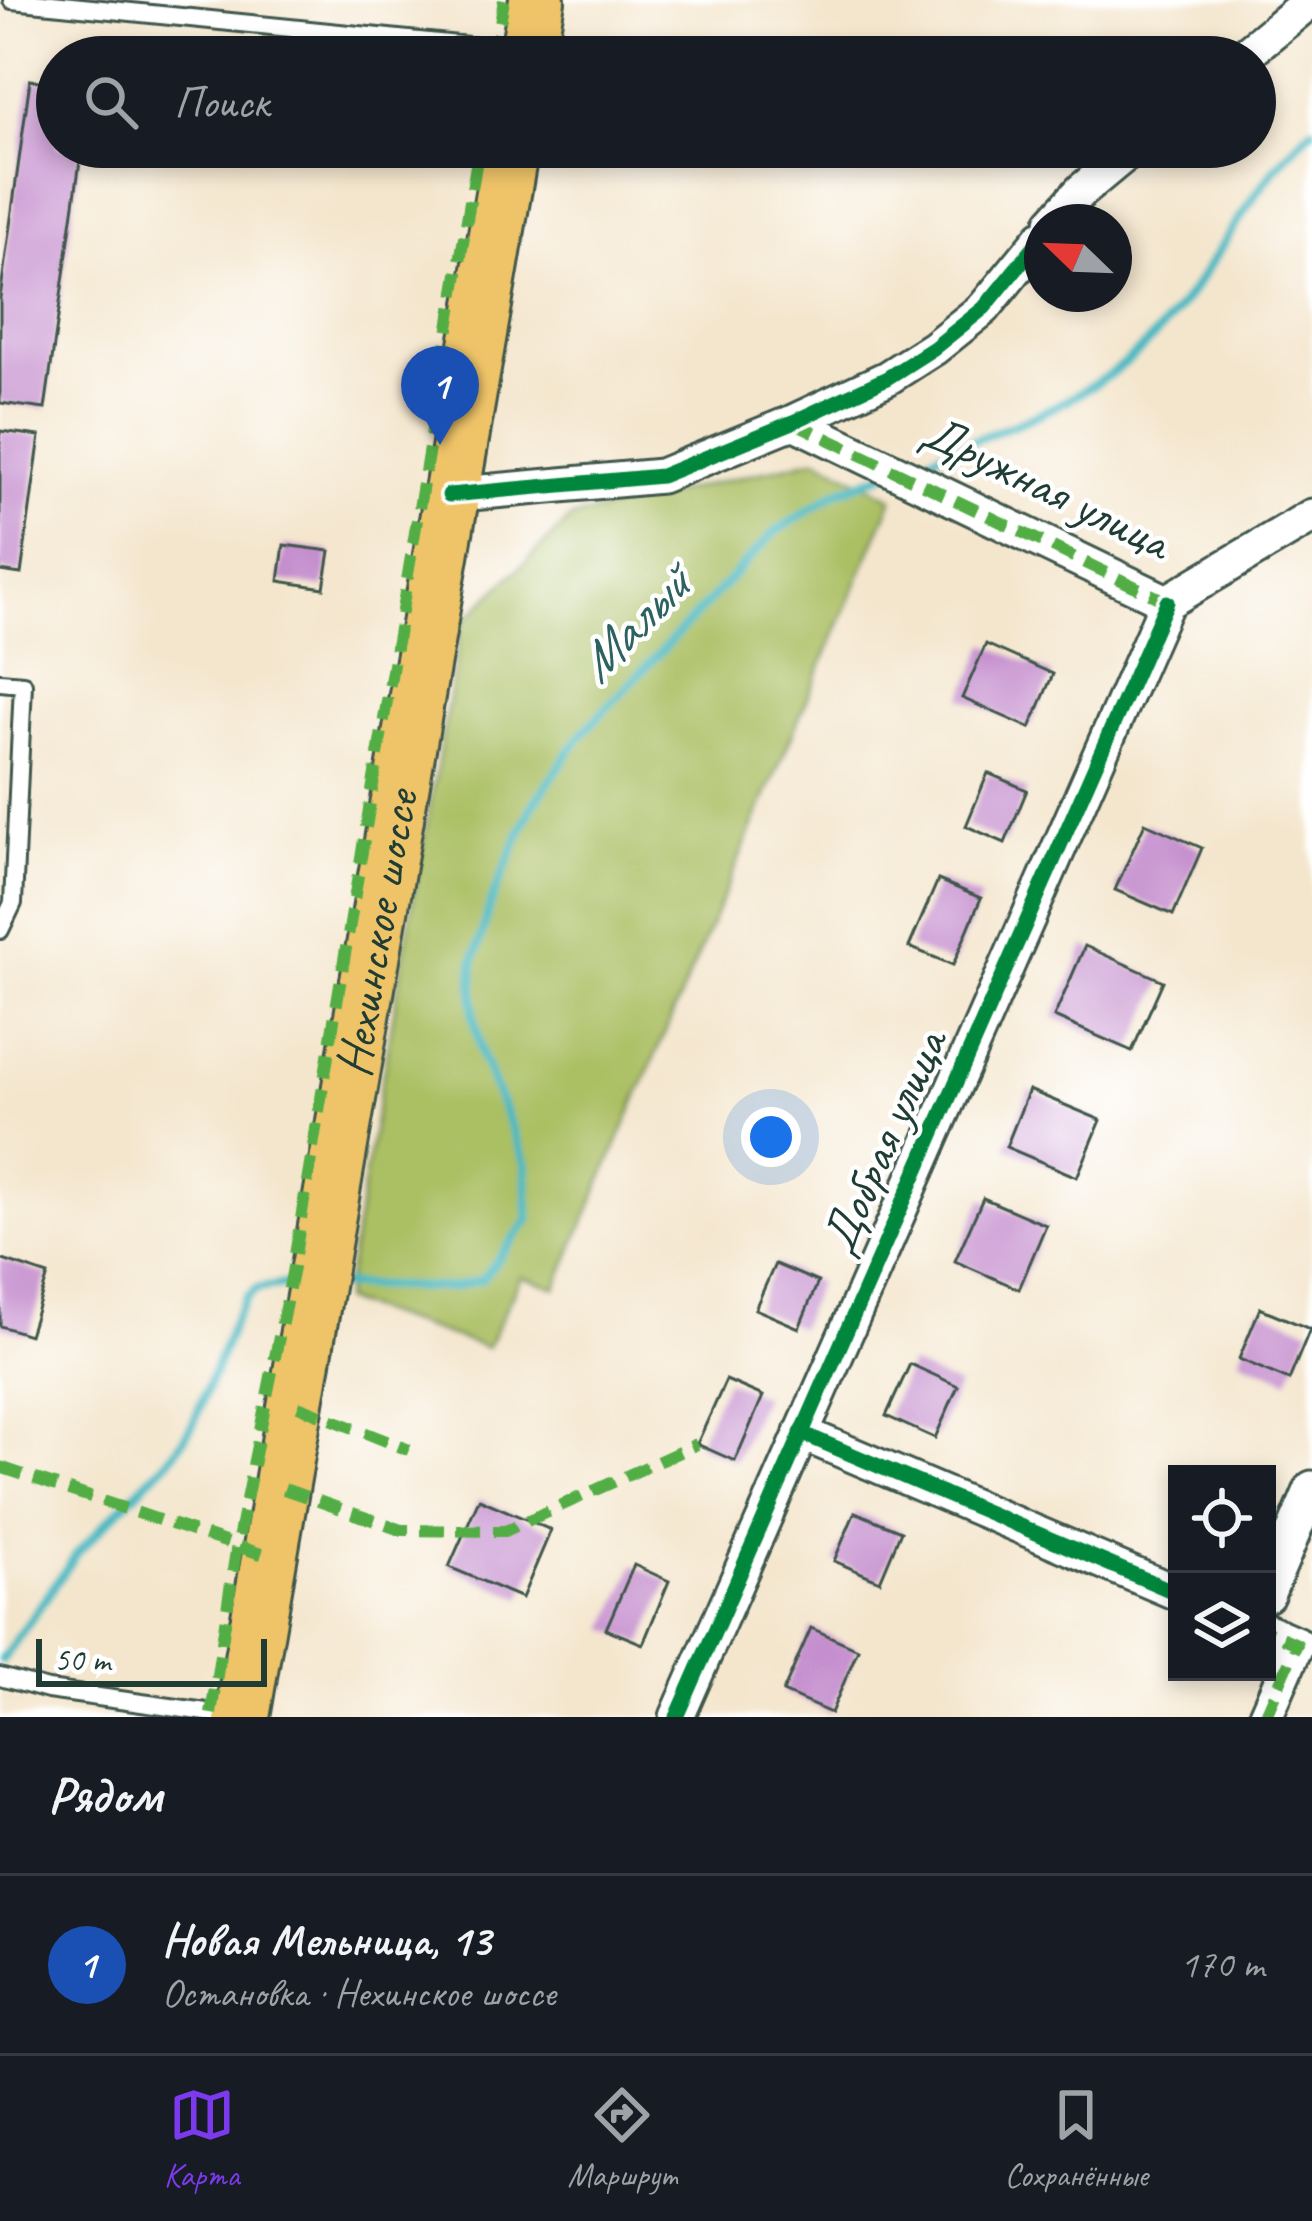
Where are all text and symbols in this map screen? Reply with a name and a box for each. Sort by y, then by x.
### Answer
search box [36,36,1276,168]
icon: search [78,69,144,135]
text: Поиск [174,74,269,131]
north arrow [1024,204,1132,312]
pin: 1 [401,346,479,445]
street label: Дружная улица [912,399,1184,575]
water label: Малый [562,545,711,696]
street label: Нехинское шоссе [320,782,433,1082]
street label: Добрая улица [805,1016,962,1264]
your location [741,1107,801,1167]
map controls [1168,1465,1276,1681]
button: locate [1168,1465,1276,1573]
button: layers [1168,1573,1276,1681]
scale bar [36,1633,267,1686]
text: 50 m [54,1639,110,1681]
text: Рядом [48,1763,162,1827]
text: Новая Мельница, 13 [162,1912,490,1969]
text: 1 [78,1940,96,1989]
text: 170 m [1180,1940,1264,1989]
text: Остановка · Нехинское шоссе [162,1969,556,2018]
tab: Карта [164,2082,240,2196]
tab: Маршрут [568,2082,677,2196]
tab: Сохранённые [1005,2082,1148,2196]

